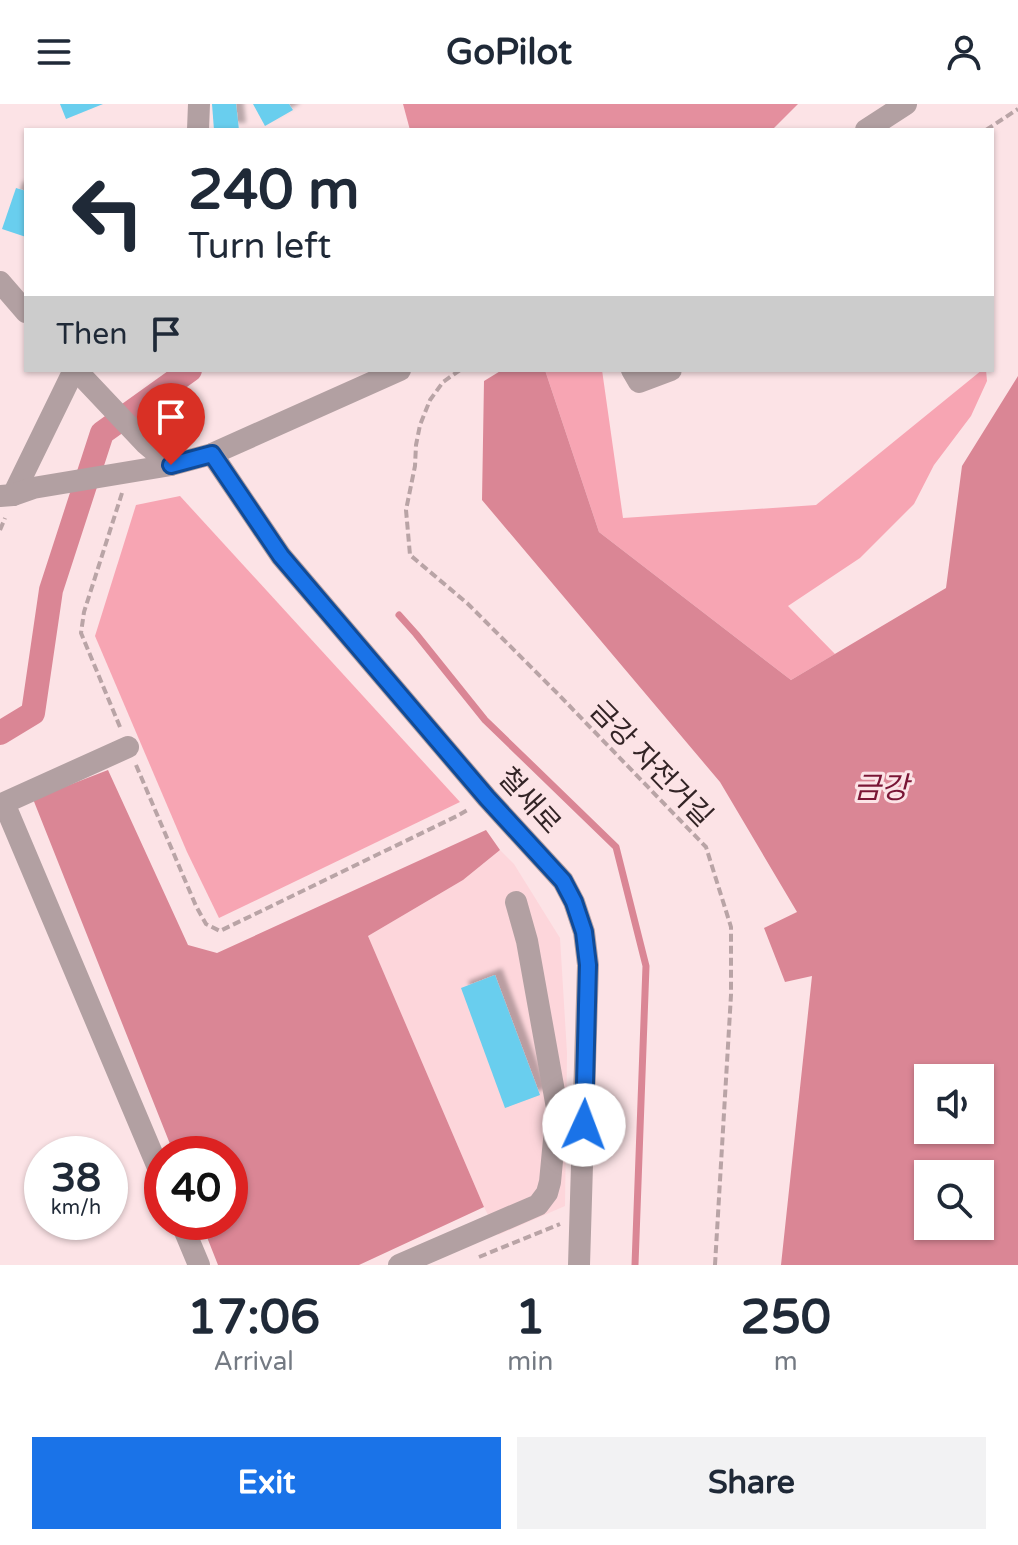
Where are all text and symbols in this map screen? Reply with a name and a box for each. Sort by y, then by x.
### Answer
icon: menu [32,30,76,74]
icon: person [942,30,986,74]
text: GoPilot [446,31,572,74]
text: 240 m [188,157,359,224]
icon: left [56,160,160,264]
text: Turn left [188,225,331,268]
icon: arrive [144,312,188,356]
text: Then [56,316,128,353]
pin [137,383,205,465]
icon: arrive [149,395,193,439]
street label: 금강 자전거길 [583,694,720,834]
street label: 철새로 [491,761,568,841]
water label: 금강 [853,770,912,807]
map controls [914,1064,994,1240]
button: sound [914,1064,994,1144]
position arrow [542,1083,626,1167]
speed limit sign: 40 [144,1136,248,1240]
text: 38 [51,1154,101,1202]
button: search [914,1160,994,1240]
text: km/h [51,1196,101,1220]
text: 17:06 [187,1289,320,1347]
text: 1 [515,1289,545,1347]
text: 250 [740,1289,831,1347]
text: Arrival [213,1346,294,1377]
text: min [507,1346,553,1377]
text: m [774,1346,798,1377]
button: Exit [32,1437,501,1529]
button: Share [517,1437,986,1529]

